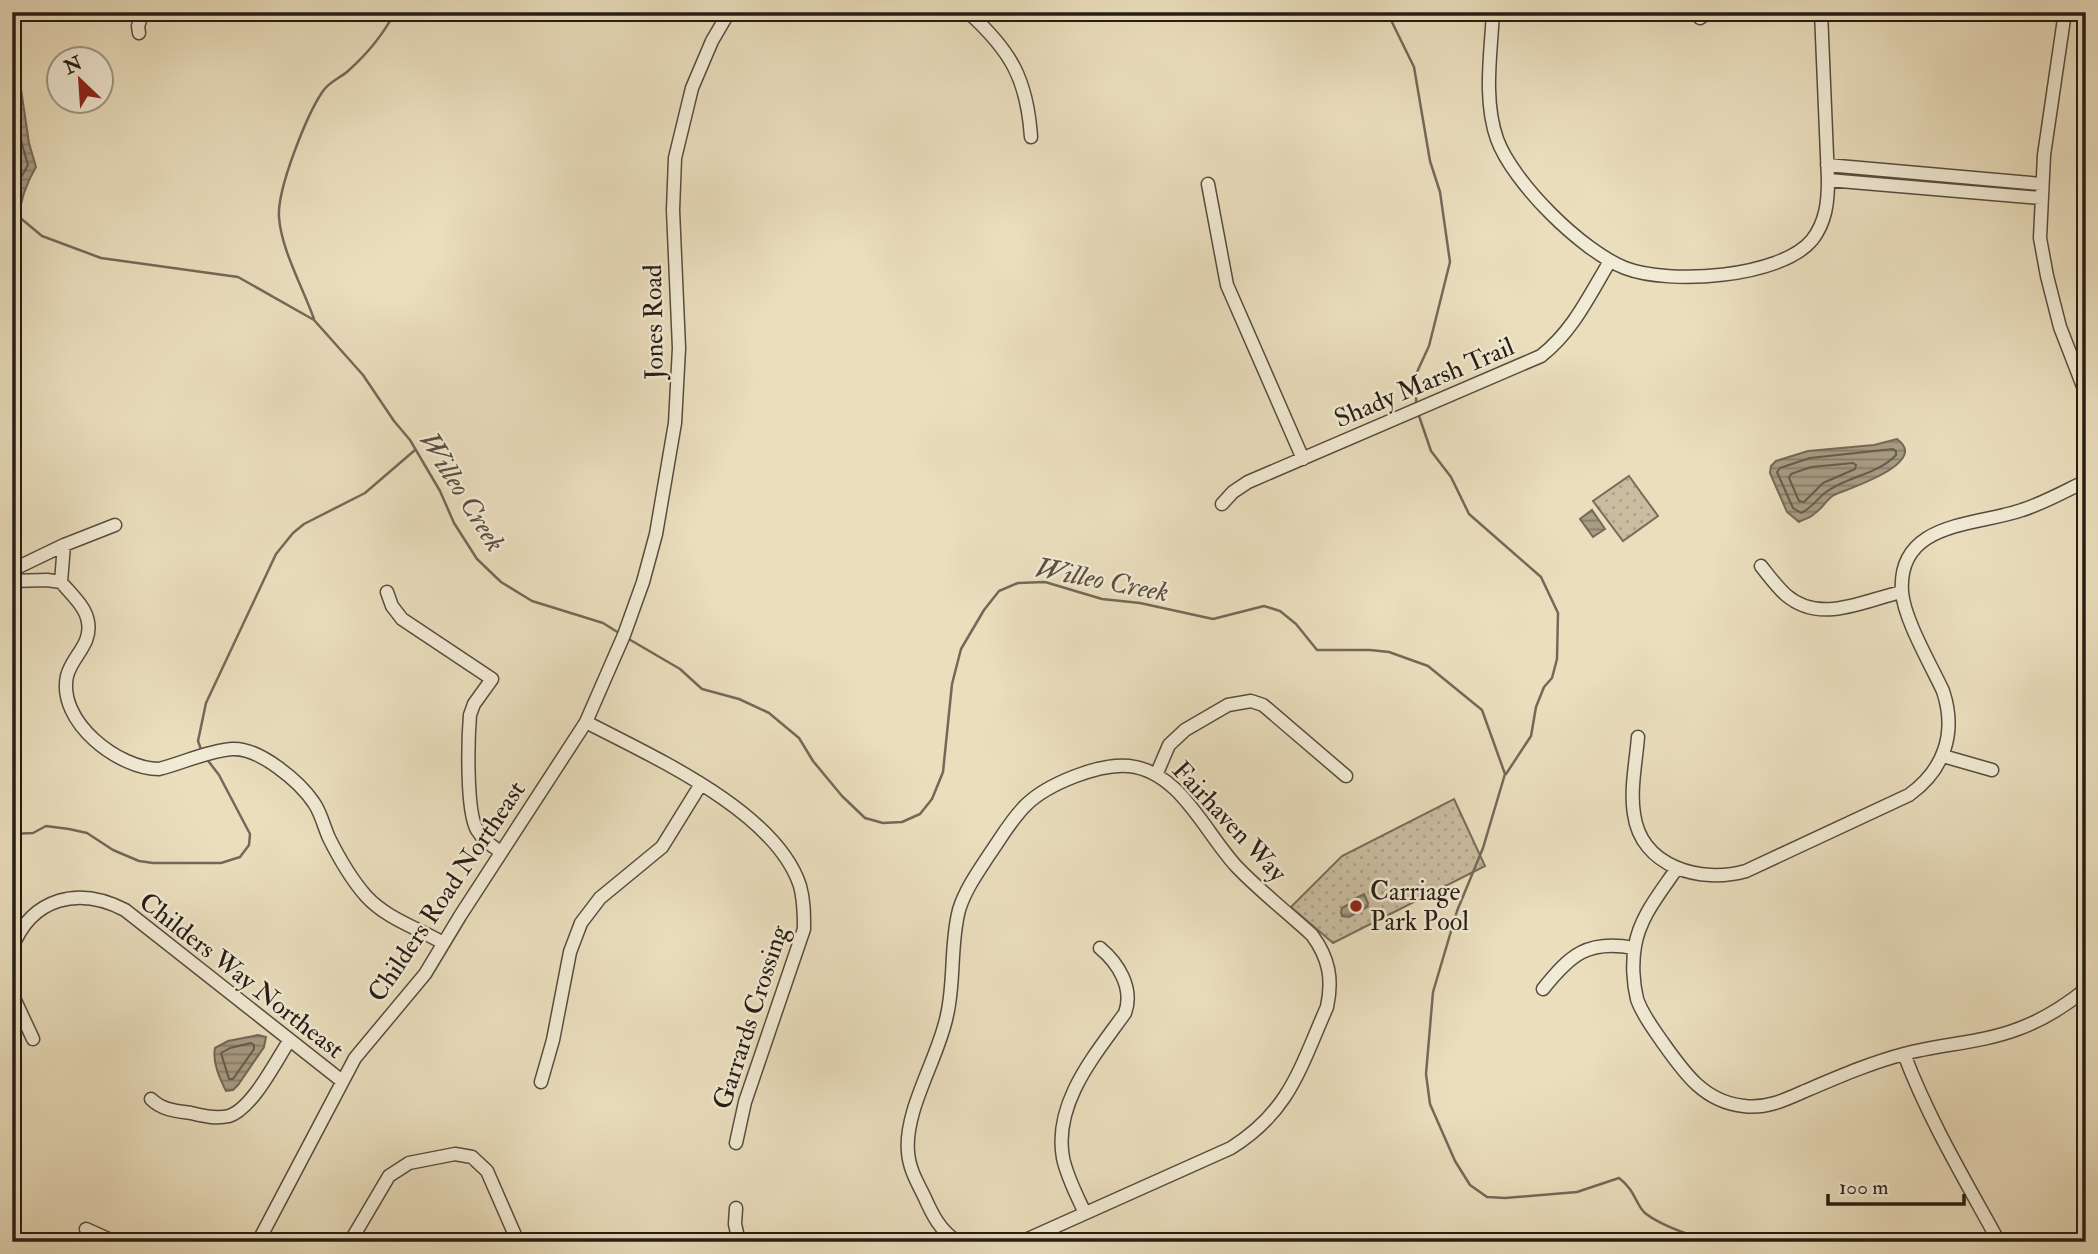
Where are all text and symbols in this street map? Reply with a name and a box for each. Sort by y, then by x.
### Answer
north arrow [46,46,116,116]
text: N [60,51,87,80]
street label: Jones Road [637,264,671,381]
street label: Shady Marsh Trail [1330,331,1519,435]
water label: Willeo Creek [411,425,512,558]
water label: Willeo Creek [1032,550,1171,611]
street label: Fairhaven Way [1165,755,1294,889]
street label: Childers Road Northeast [361,775,533,1008]
place label: Carriage Park Pool [1370,876,1469,938]
street label: Childers Way Northeast [133,886,350,1066]
marker: Carriage Park Pool [1348,898,1364,914]
street label: Garrards Crossing [706,920,796,1113]
scale bar [1828,1163,1965,1207]
text: 100 m [1839,1174,1889,1201]

